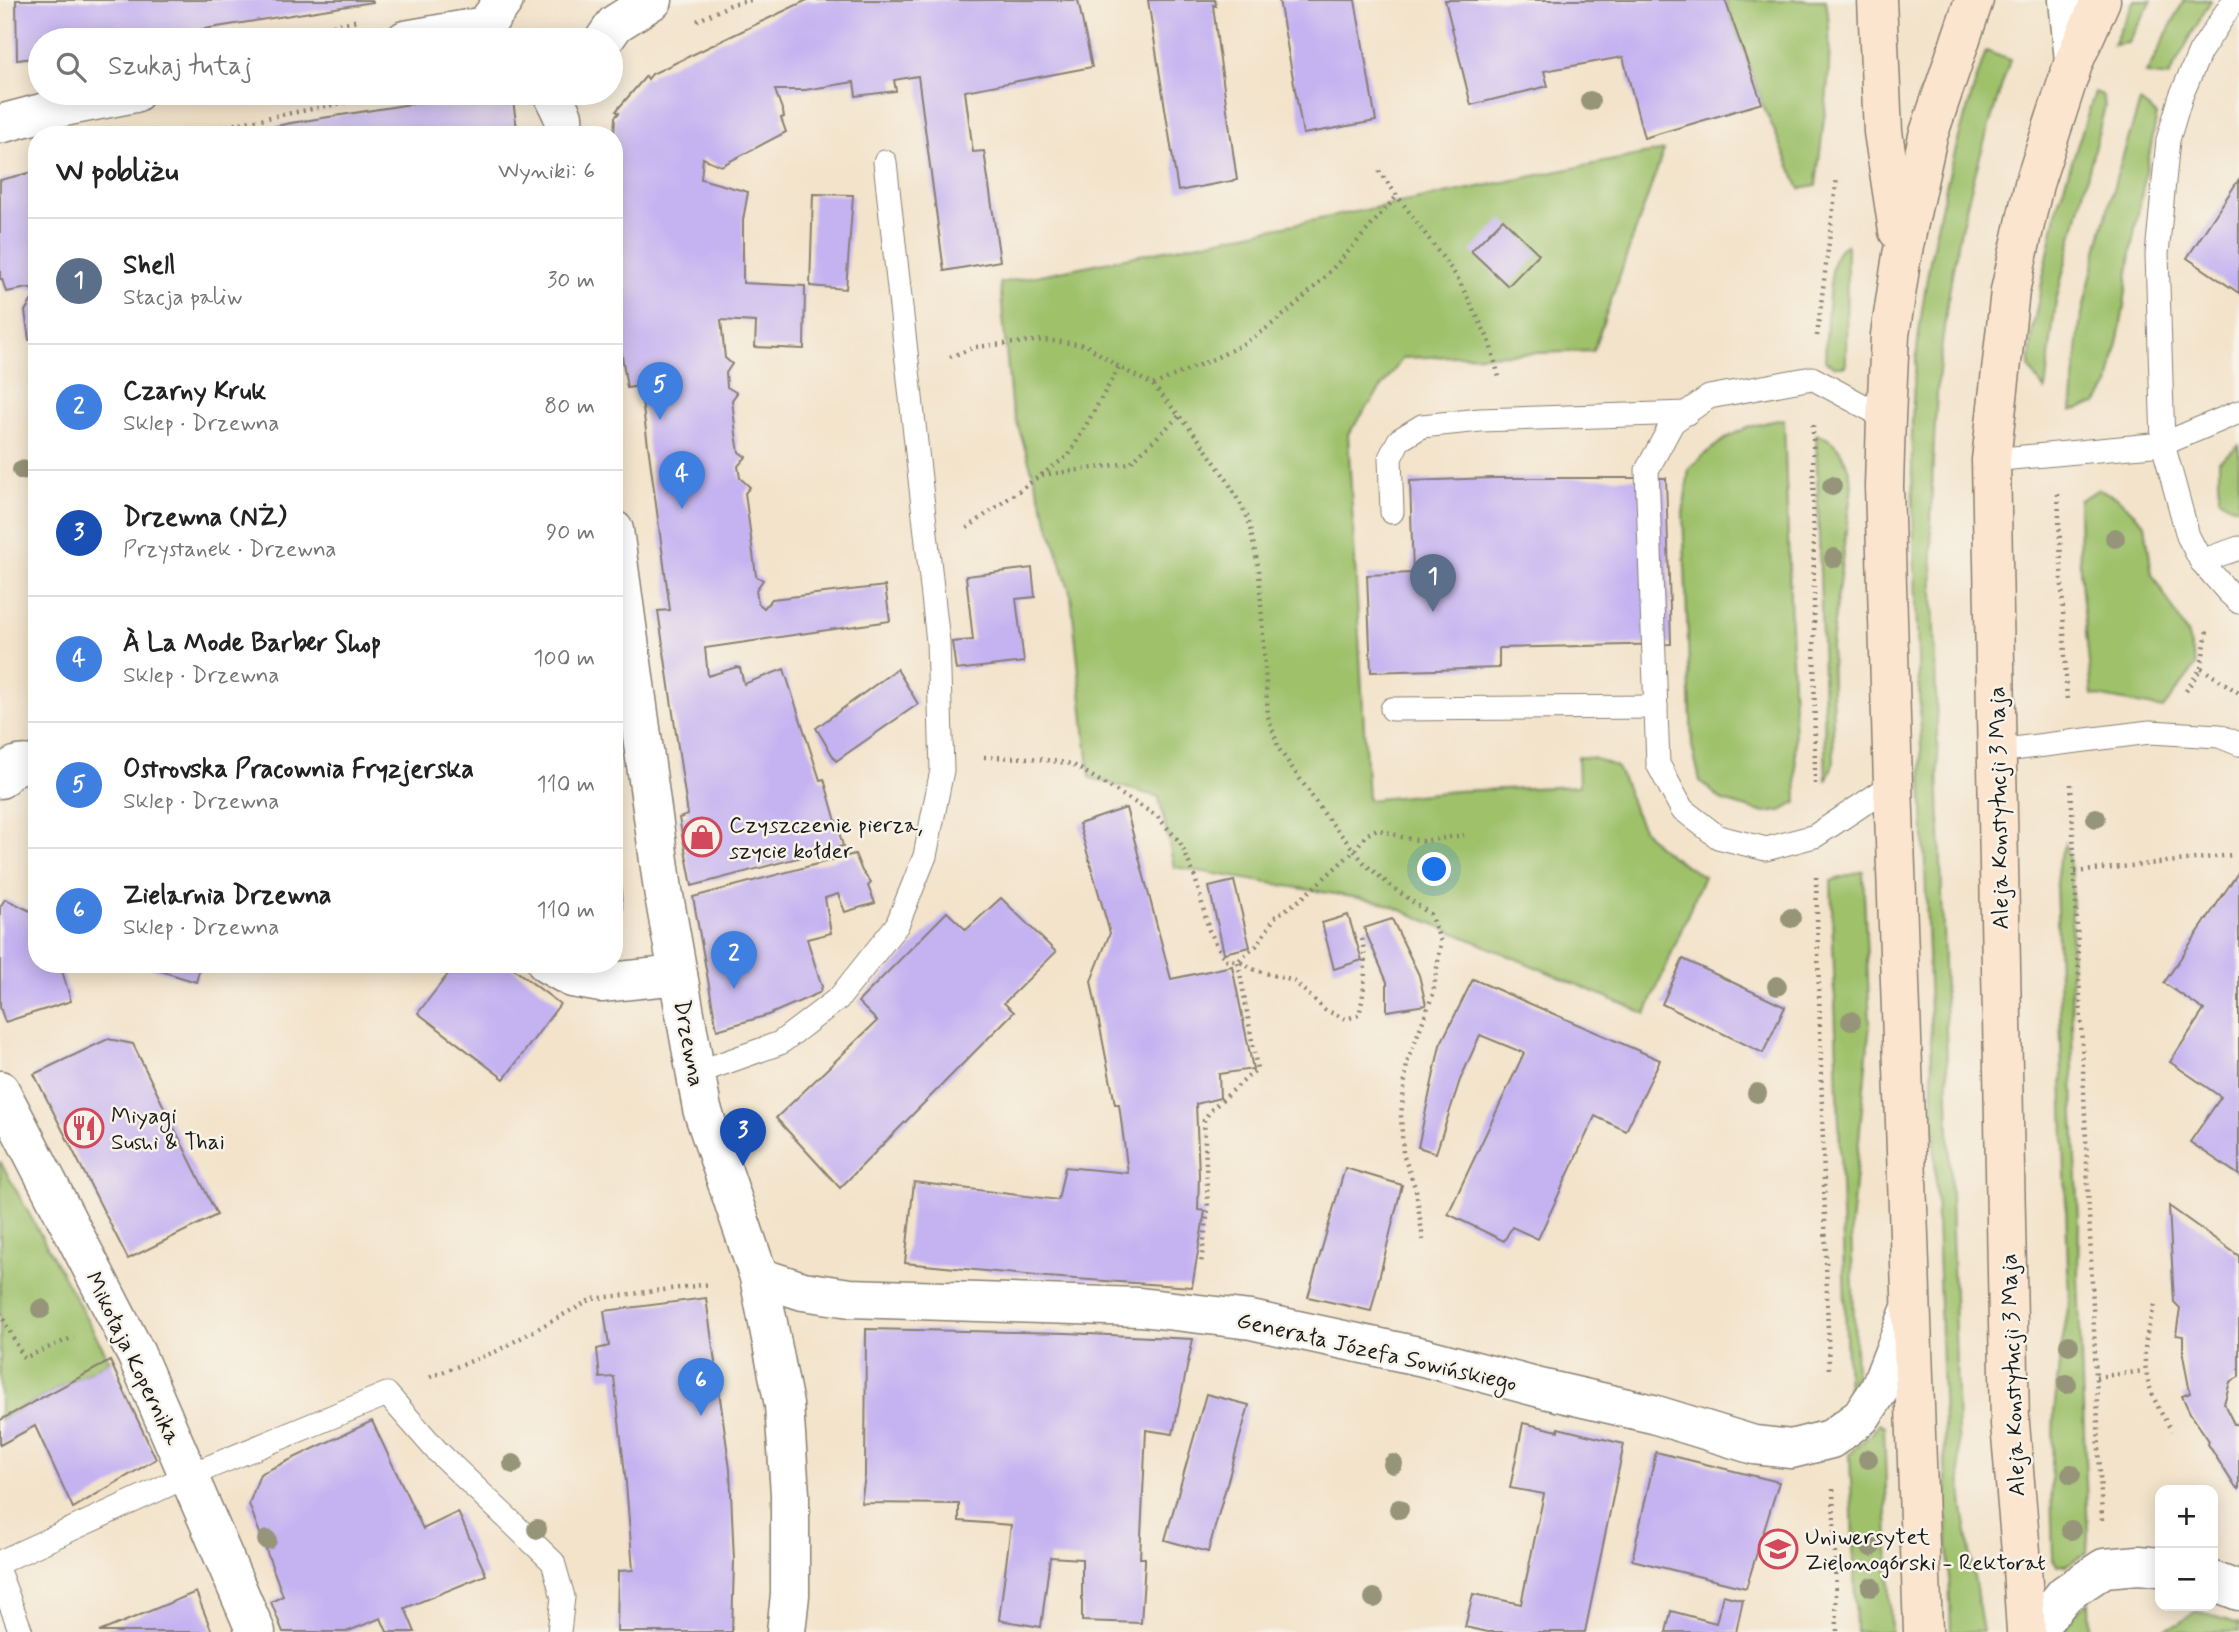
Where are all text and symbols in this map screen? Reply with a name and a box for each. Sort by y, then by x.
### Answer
search box [28,28,623,105]
icon: search [52,48,90,86]
text: Szukaj tutaj [108,50,252,84]
text: W pobliżu [56,152,179,191]
text: Wyniki: 6 [498,157,595,187]
text: Shell [123,249,175,283]
text: 1 [74,266,84,296]
text: 30 m [547,266,595,296]
text: Stacja paliw [123,283,242,313]
pin: 5 [637,362,683,420]
text: Czarny Kruk [123,375,266,409]
text: 2 [73,392,85,422]
text: 80 m [544,392,595,422]
text: Sklep · Drzewna [123,409,279,439]
pin: 4 [659,451,705,509]
text: Drzewna (NŻ) [123,501,287,535]
text: 3 [74,518,84,548]
text: 90 m [546,518,595,548]
text: Przystanek · Drzewna [123,535,337,565]
pin: 1 [1410,554,1456,612]
text: À La Mode Barber Shop [123,627,381,661]
text: 4 [72,644,86,674]
text: 100 m [533,644,595,674]
text: Sklep · Drzewna [123,661,279,691]
street label: Aleja Konstytucji 3 Maja [1983,686,2017,930]
text: Ostrovska Pracownia Fryzjerska [123,753,474,787]
text: 5 [72,770,86,800]
text: 110 m [536,770,595,800]
text: Sklep · Drzewna [123,787,279,817]
place label: Czyszczenie pierza, szycie kołder [729,811,923,867]
shop icon: Czyszczenie pierza, szycie kołder [681,816,723,858]
your location [1417,852,1451,886]
text: Zielarnia Drzewna [123,879,332,913]
text: 6 [73,896,85,926]
text: 110 m [536,896,595,926]
text: Sklep · Drzewna [123,913,279,943]
pin: 2 [711,931,757,989]
street label: Drzewna [666,997,710,1089]
place label: Miyagi Sushi & Thai [111,1102,225,1158]
restaurant icon: Miyagi Sushi & Thai [63,1107,105,1149]
pin: 3 [720,1108,766,1166]
street label: Aleja Konstytucji 3 Maja [1995,1253,2033,1497]
street label: Mikołaja Kopernika [77,1267,187,1451]
street label: Generała Józefa Sowińskiego [1233,1306,1520,1402]
pin: 6 [678,1358,724,1416]
map controls [2155,1485,2218,1611]
button: + [2155,1485,2218,1548]
place label: Uniwersytet Zielonogórski - Rektorat [1805,1523,2046,1579]
school or university icon: Uniwersytet Zielonogórski - Rektorat [1757,1528,1799,1570]
button: − [2155,1548,2218,1611]

